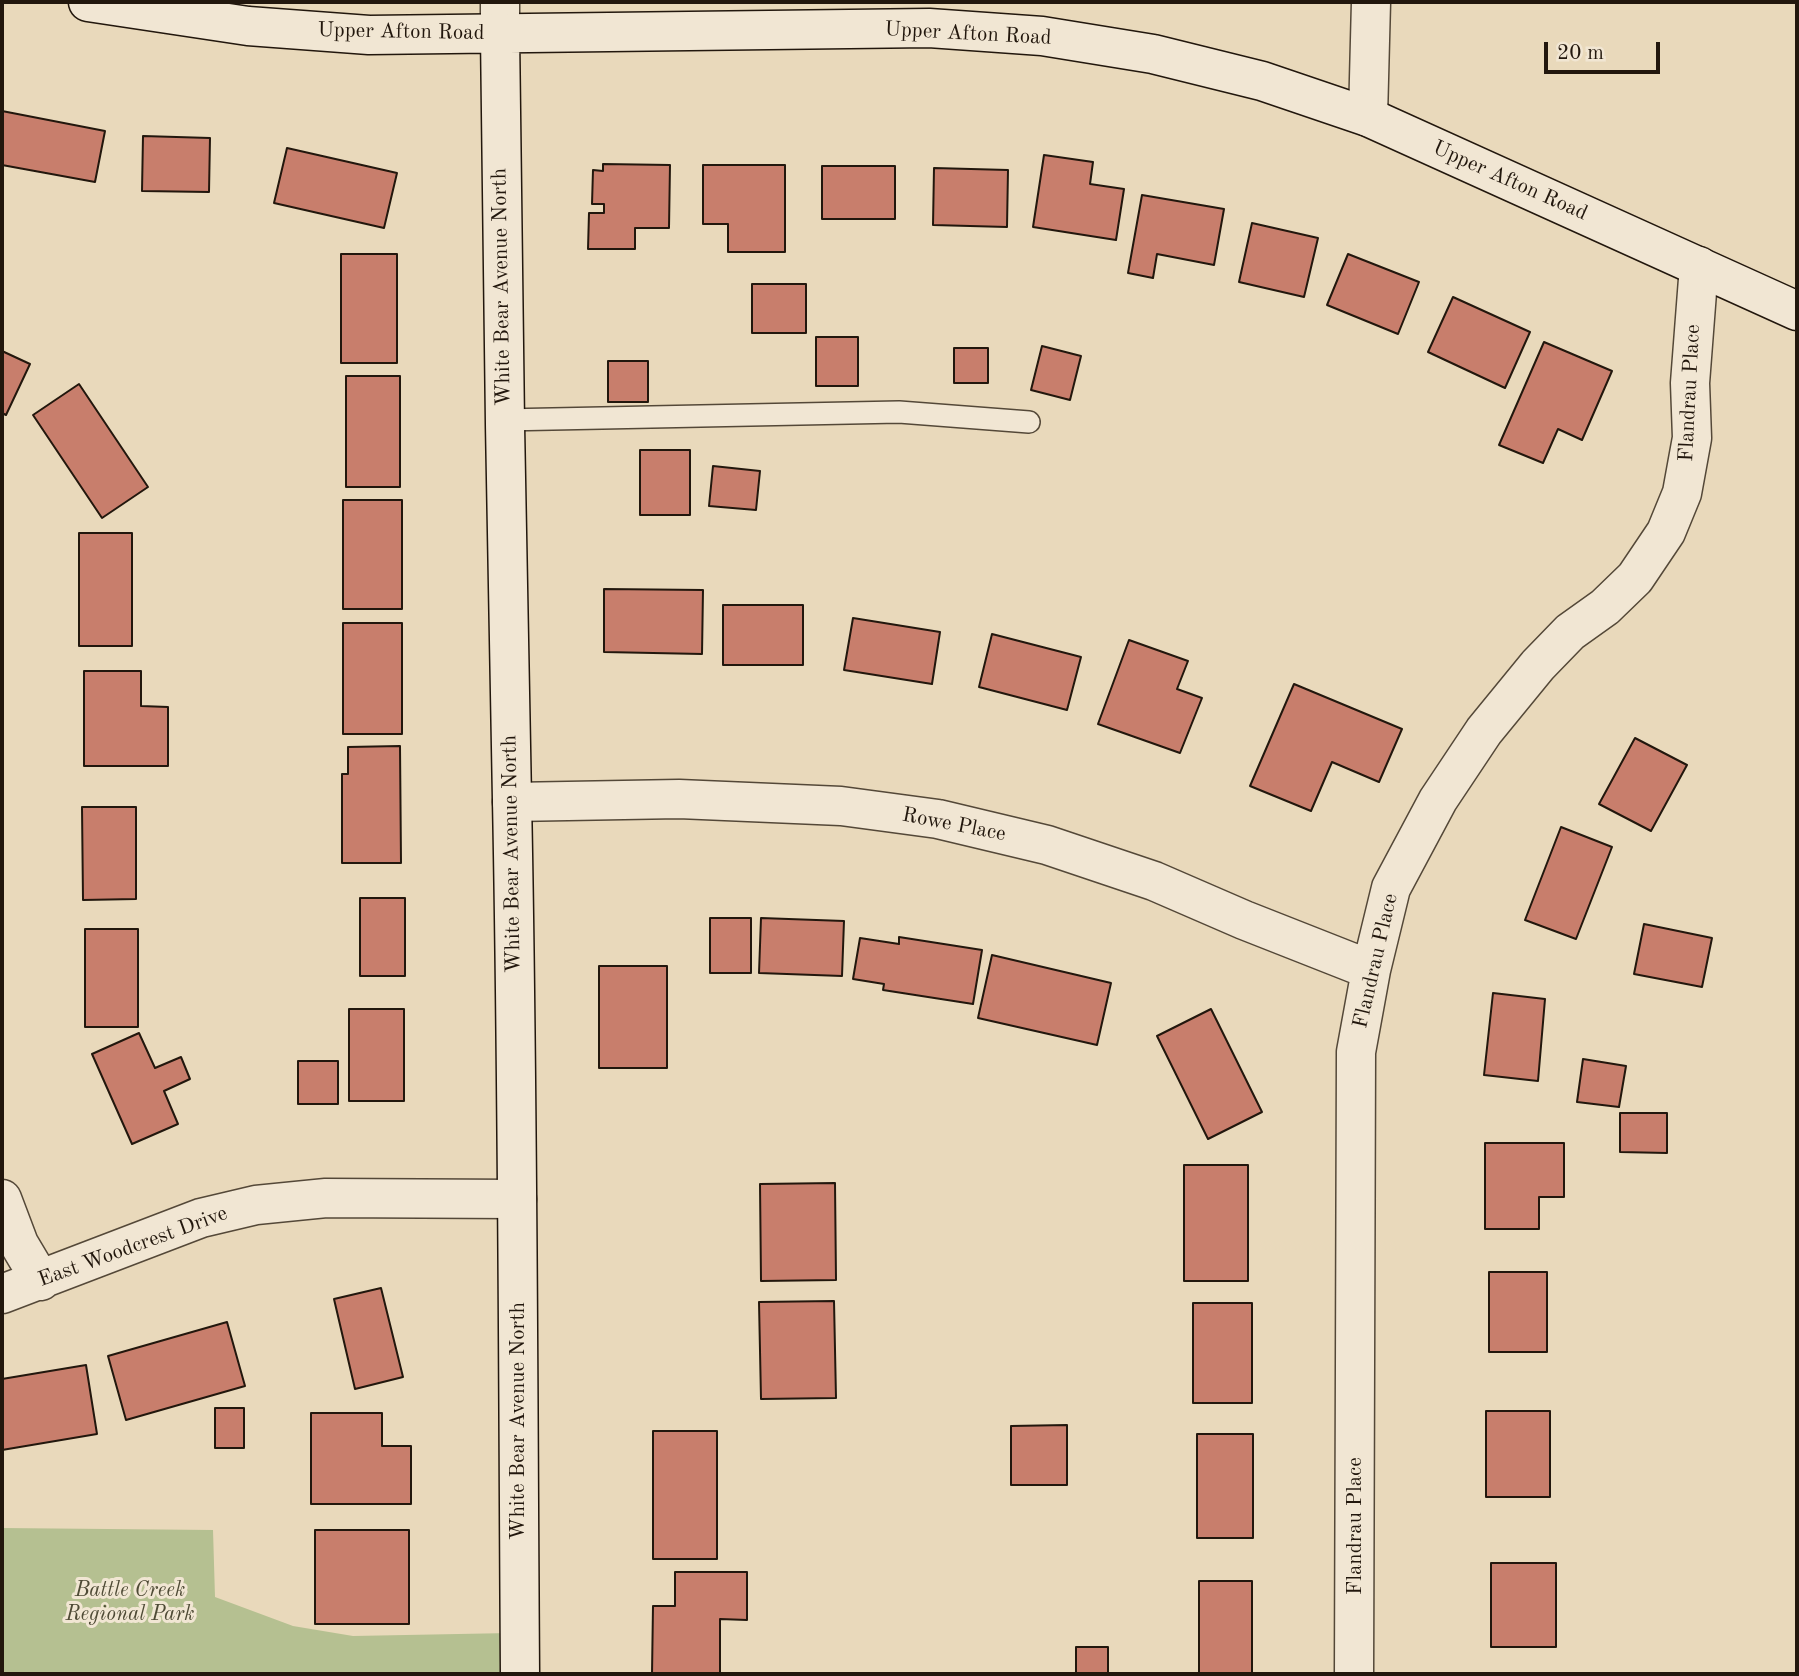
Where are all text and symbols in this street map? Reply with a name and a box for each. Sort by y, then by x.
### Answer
street label: Upper Afton Road [884,17,1052,51]
street label: Upper Afton Road [317,18,485,46]
scale bar [1547,28,1662,72]
text: 20 m [1557,43,1604,64]
street label: Upper Afton Road [1429,136,1591,226]
street label: White Bear Avenue North [487,168,517,406]
street label: Flandrau Place [1674,324,1706,462]
street label: White Bear Avenue North [497,735,527,973]
street label: Rowe Place [900,803,1008,847]
street label: Flandrau Place [1348,891,1404,1031]
street label: East Woodcrest Drive [35,1201,231,1293]
street label: White Bear Avenue North [505,1302,531,1540]
street label: Flandrau Place [1342,1457,1368,1595]
park label: Battle Creek Regional Park [65,1577,195,1627]

